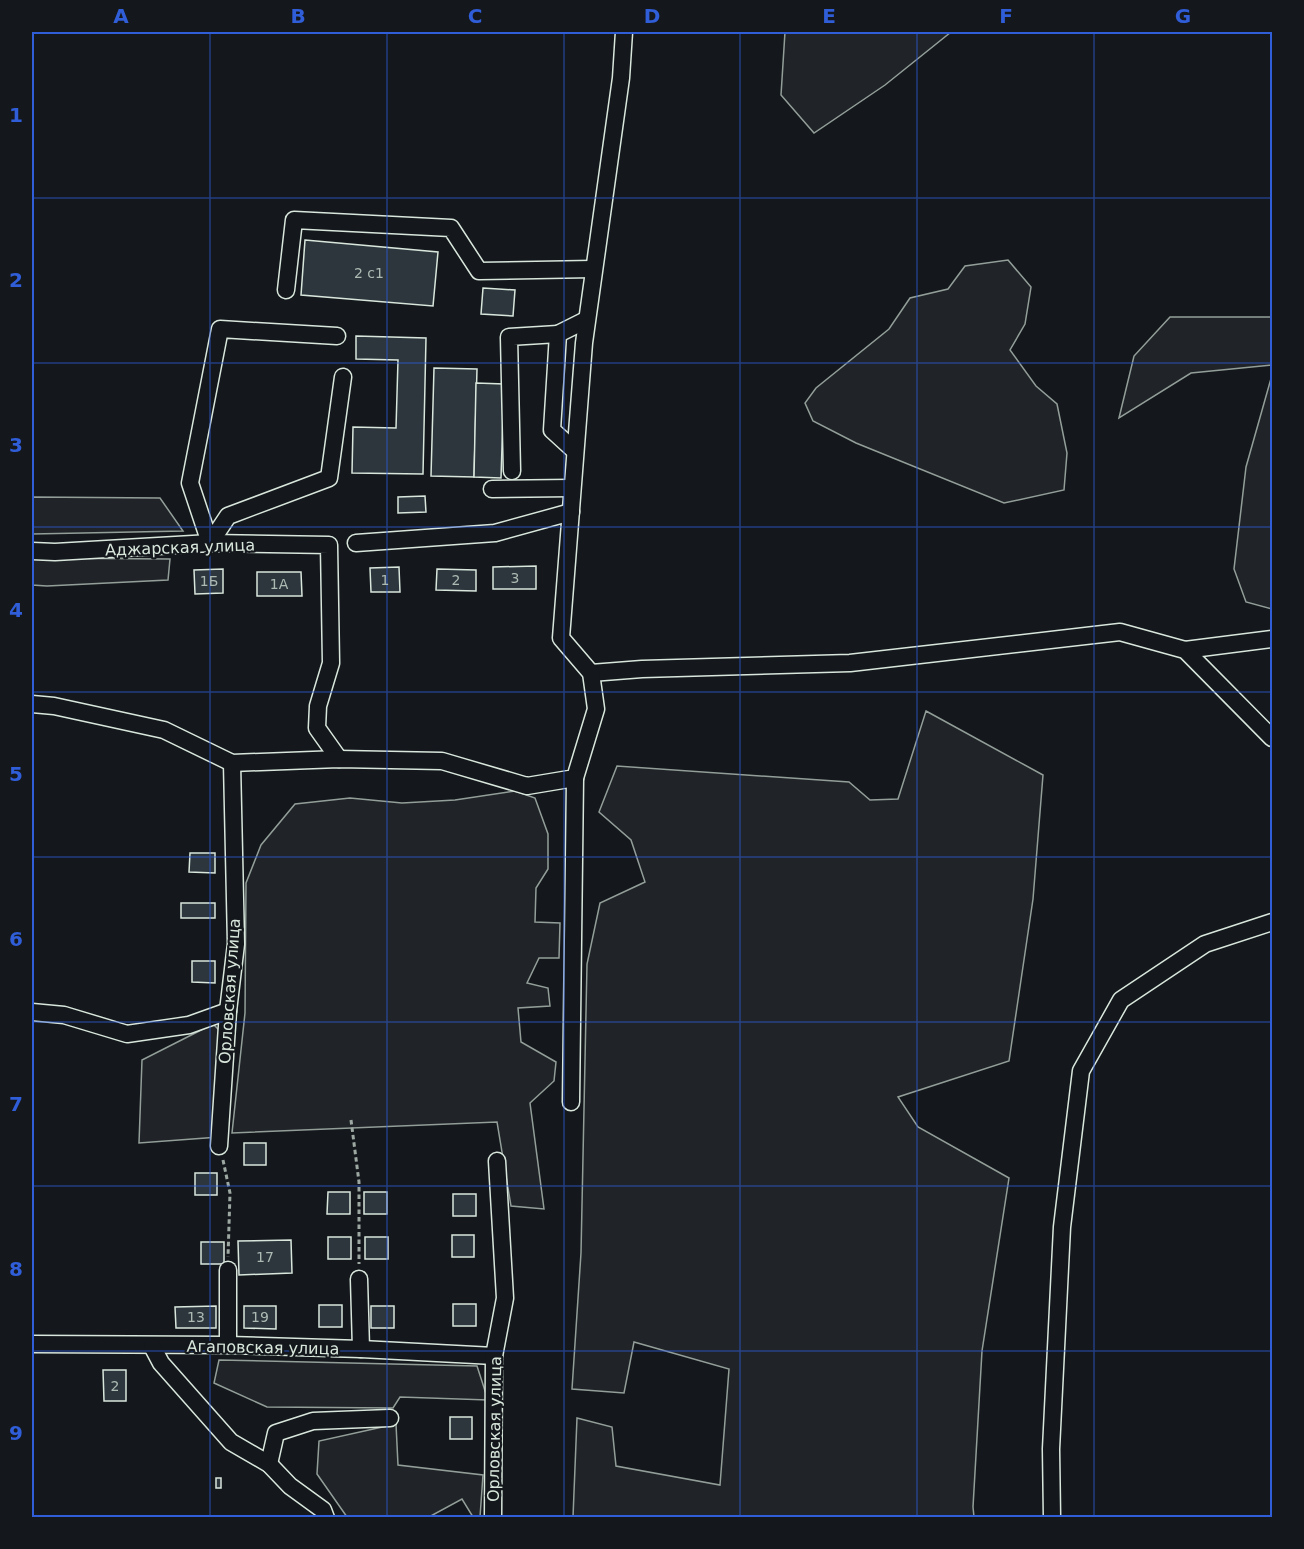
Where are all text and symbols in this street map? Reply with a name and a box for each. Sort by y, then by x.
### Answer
text: A [113,4,129,28]
text: B [290,4,306,28]
text: C [468,4,482,28]
text: D [644,4,660,28]
text: E [822,4,836,28]
text: F [999,4,1013,28]
text: G [1175,4,1191,28]
text: 1 [9,103,23,127]
house number: 2 с1 [354,265,384,281]
text: 2 [9,268,23,292]
text: 3 [9,433,23,457]
street label: Аджарская улица [105,535,255,560]
house number: 3 [511,570,519,586]
house number: 1 [381,572,389,588]
house number: 2 [452,572,460,588]
house number: 1Б [200,573,218,589]
house number: 1А [270,576,289,592]
text: 4 [9,598,23,622]
text: 5 [9,762,23,786]
street label: Орловская улица [215,918,244,1065]
text: 6 [9,927,23,951]
text: 7 [9,1092,23,1116]
house number: 17 [256,1249,274,1265]
text: 8 [9,1257,23,1281]
house number: 13 [187,1309,205,1325]
house number: 19 [251,1309,269,1325]
street label: Агаповская улица [187,1337,339,1358]
street label: Орловская улица [484,1356,505,1502]
house number: 2 [111,1378,119,1394]
text: 9 [9,1421,23,1445]

